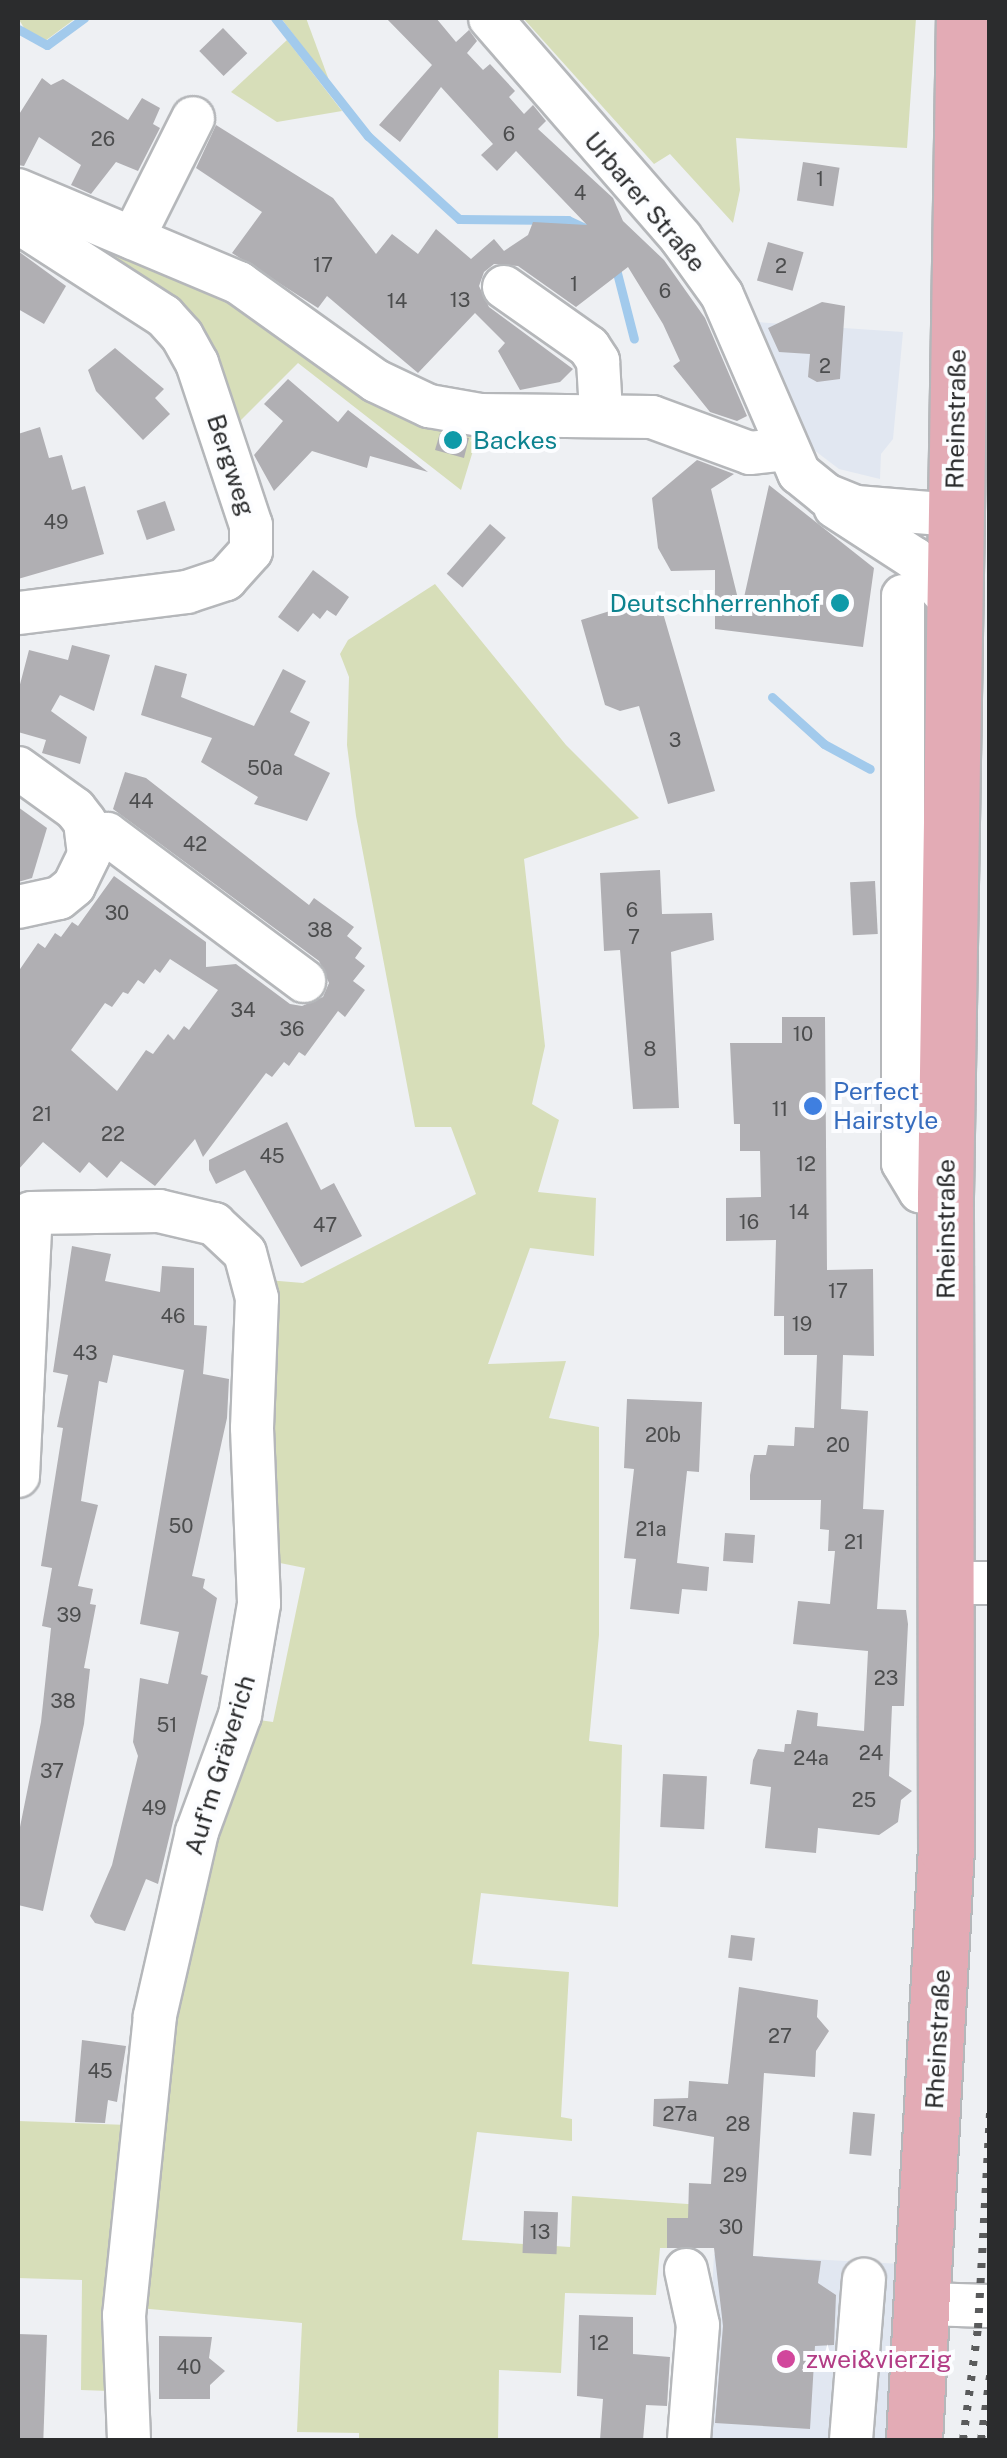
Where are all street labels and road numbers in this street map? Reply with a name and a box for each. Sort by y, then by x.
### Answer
street label: Urbarer Straße [578,126,712,278]
street label: Rheinstraße [940,349,972,489]
street label: Bergweg [201,411,261,519]
street label: Rheinstraße [931,1159,961,1299]
street label: Auf'm Gräverich [178,1672,262,1858]
street label: Rheinstraße [919,1968,957,2110]

